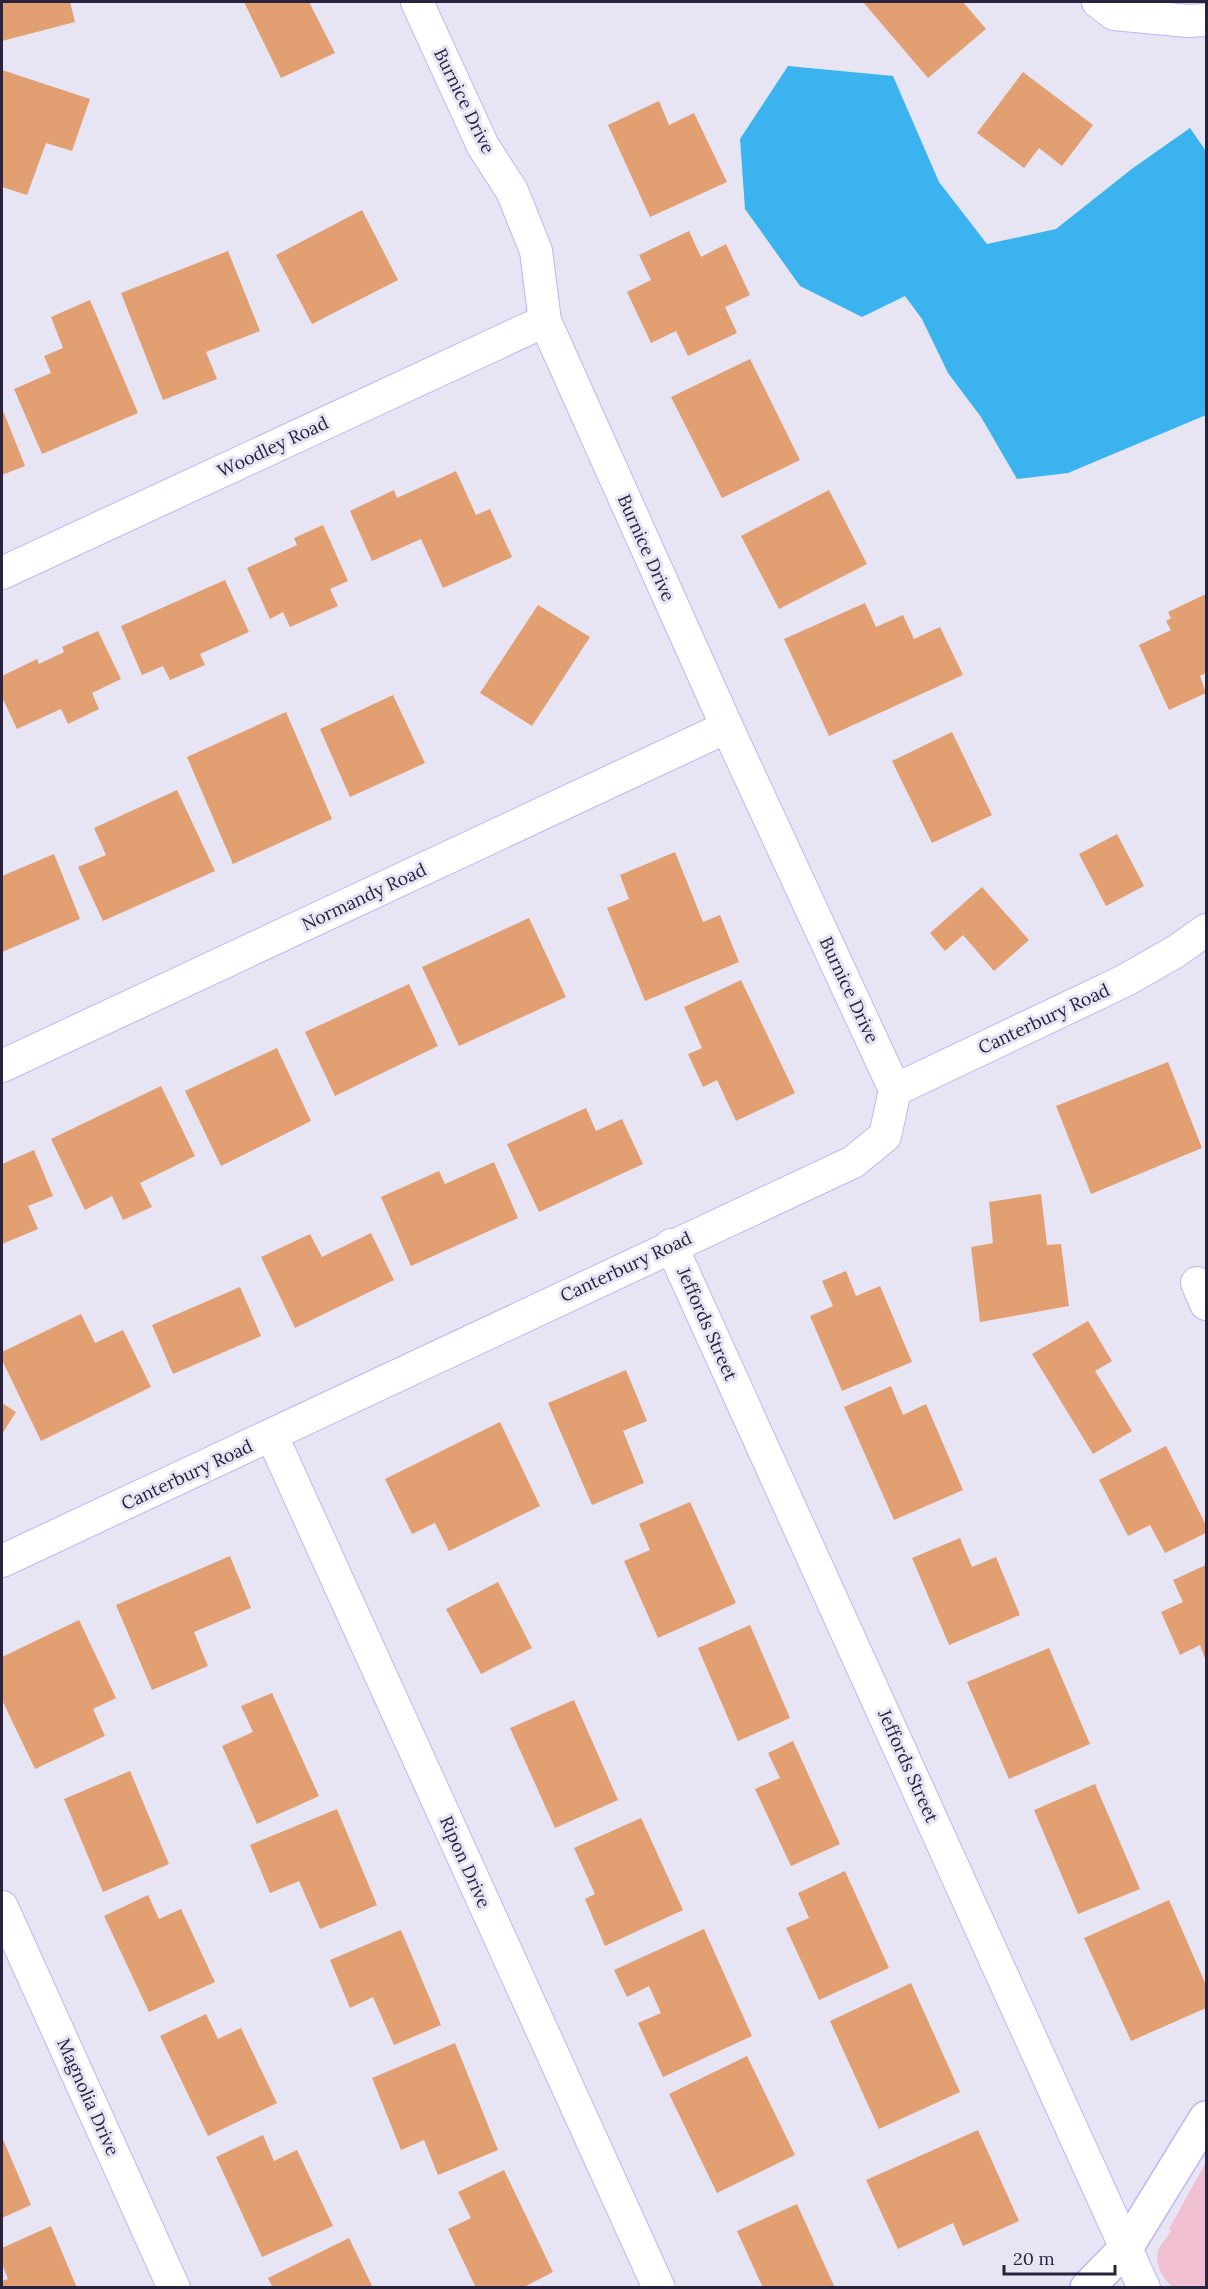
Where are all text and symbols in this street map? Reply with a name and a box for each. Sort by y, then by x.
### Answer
street label: Burnice Drive [429,44,500,158]
street label: Woodley Road [214,411,332,482]
street label: Burnice Drive [613,491,680,605]
street label: Normandy Road [298,858,430,935]
street label: Burnice Drive [815,933,884,1047]
street label: Canterbury Road [974,978,1113,1059]
street label: Canterbury Road [556,1226,695,1307]
street label: Jeffords Street [672,1263,743,1384]
street label: Canterbury Road [117,1434,256,1515]
street label: Jeffords Street [873,1705,944,1826]
street label: Ripon Drive [435,1812,496,1912]
street label: Magnolia Drive [52,2034,125,2159]
scale bar [1004,2238,1115,2276]
text: 20 m [1013,2247,1055,2270]

